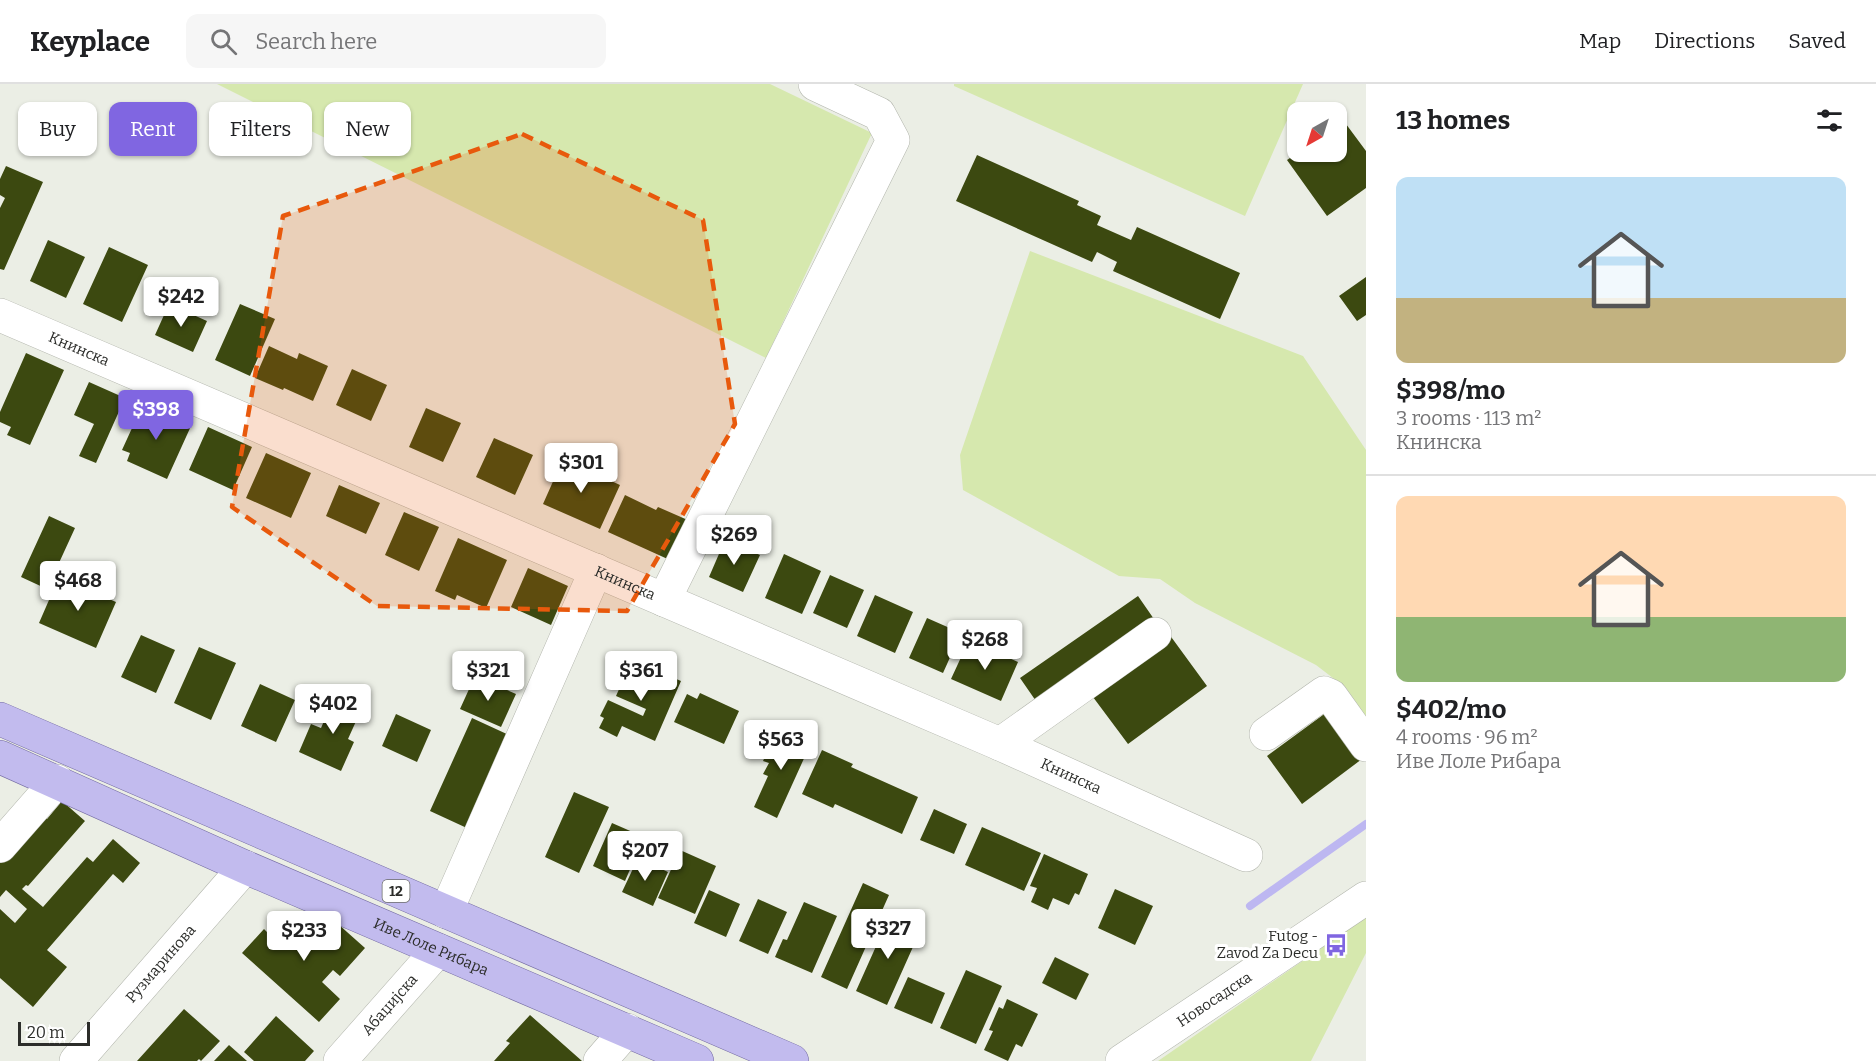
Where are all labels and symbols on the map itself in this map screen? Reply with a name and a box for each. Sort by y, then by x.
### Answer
north arrow [1287,102,1347,162]
pin: $242 [145,277,217,328]
street label: Книнска [46,328,112,370]
pin: $398 [120,390,192,441]
pin: $301 [545,443,617,494]
pin: $269 [698,515,770,566]
pin: $468 [42,561,114,612]
street label: Книнска [592,562,658,604]
pin: $268 [949,620,1021,671]
pin: $321 [452,651,524,702]
pin: $361 [605,651,677,702]
pin: $402 [297,684,369,735]
pin: $563 [745,720,817,771]
street label: Книнска [1038,755,1104,797]
pin: $207 [609,831,681,882]
road number: 12 [382,880,410,902]
pin: $327 [852,909,924,960]
pin: $233 [268,911,340,962]
street label: Иве Лоле Рибара [371,914,491,980]
street label: Рузмаринова [122,921,200,1006]
place label: Futog - Zavod Za Decu [1217,927,1318,962]
bus stop icon: Futog - Zavod Za Decu [1323,932,1349,958]
street label: Новосадска [1173,968,1255,1031]
street label: Абаџијска [358,971,421,1039]
scale bar [18,1019,90,1046]

